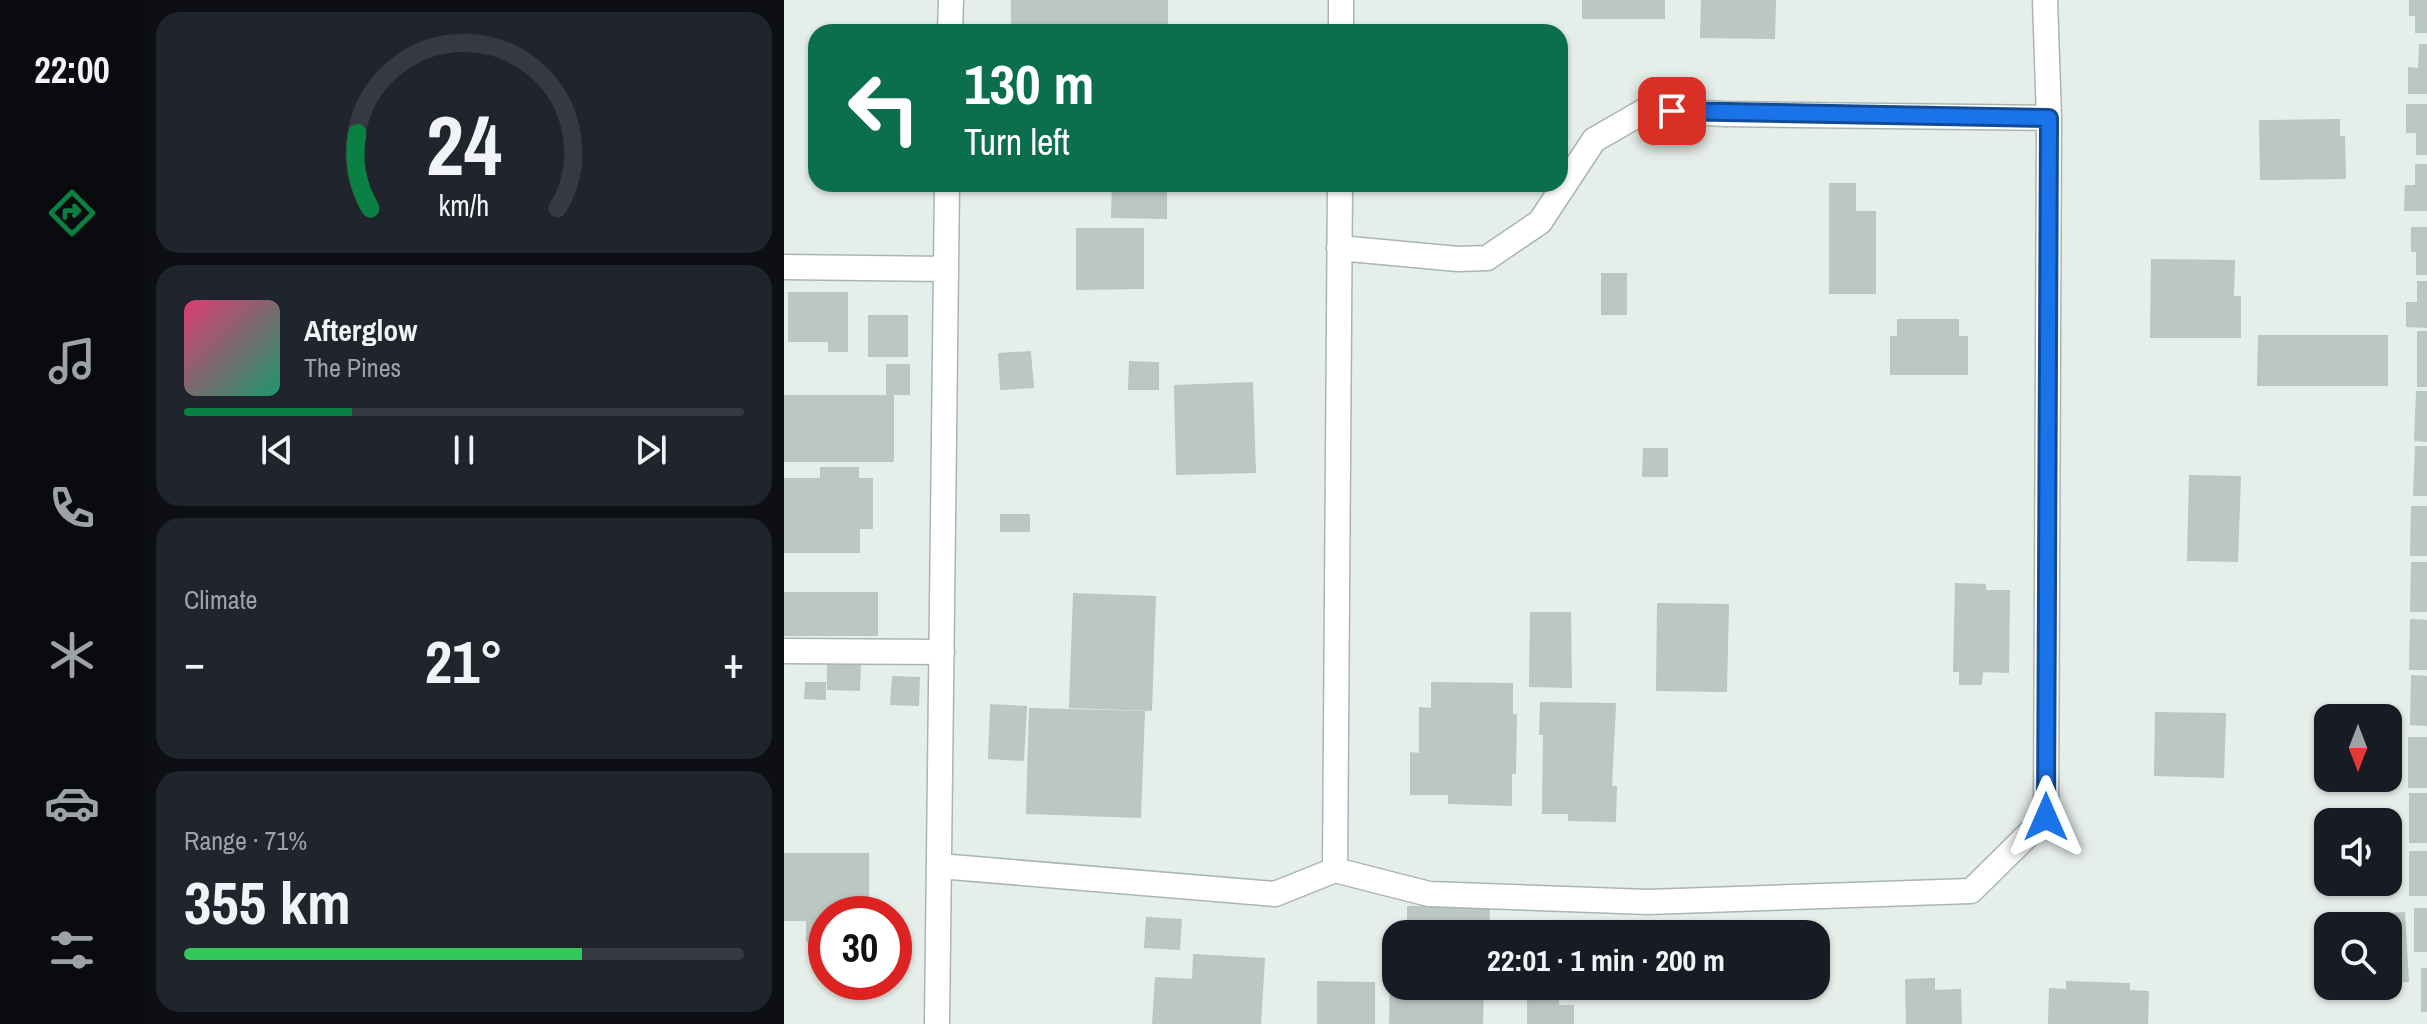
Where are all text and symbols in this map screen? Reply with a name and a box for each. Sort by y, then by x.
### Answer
text: 22:00 [34,46,110,94]
text: 130 m [964,46,1094,121]
icon: left [832,56,936,160]
pin [1638,77,1706,145]
text: 24 [426,88,502,200]
icon: arrive [1650,89,1694,133]
text: Turn left [964,118,1070,166]
icon: directions [44,185,100,241]
text: km/h [439,186,489,225]
text: Afterglow [304,310,417,350]
icon: music [44,333,100,389]
text: The Pines [304,350,401,385]
icon: previous [255,428,299,472]
icon: pause [442,428,486,472]
icon: next [629,428,673,472]
icon: phone [44,480,100,536]
text: Climate [184,582,257,617]
text: 21° [425,621,503,702]
icon: climate [44,627,100,683]
text: − [184,632,205,692]
text: + [723,632,744,692]
north arrow [2314,704,2402,792]
map controls [2314,704,2402,1000]
icon: car [44,775,100,831]
position arrow [2004,775,2088,859]
button: sound [2314,808,2402,896]
text: Range · 71% [184,823,307,858]
text: 355 km [184,862,351,943]
speed limit sign: 30 [808,896,912,1000]
button: search [2314,912,2402,1000]
icon: filters [44,922,100,978]
text: 22:01 · 1 min · 200 m [1487,940,1725,980]

